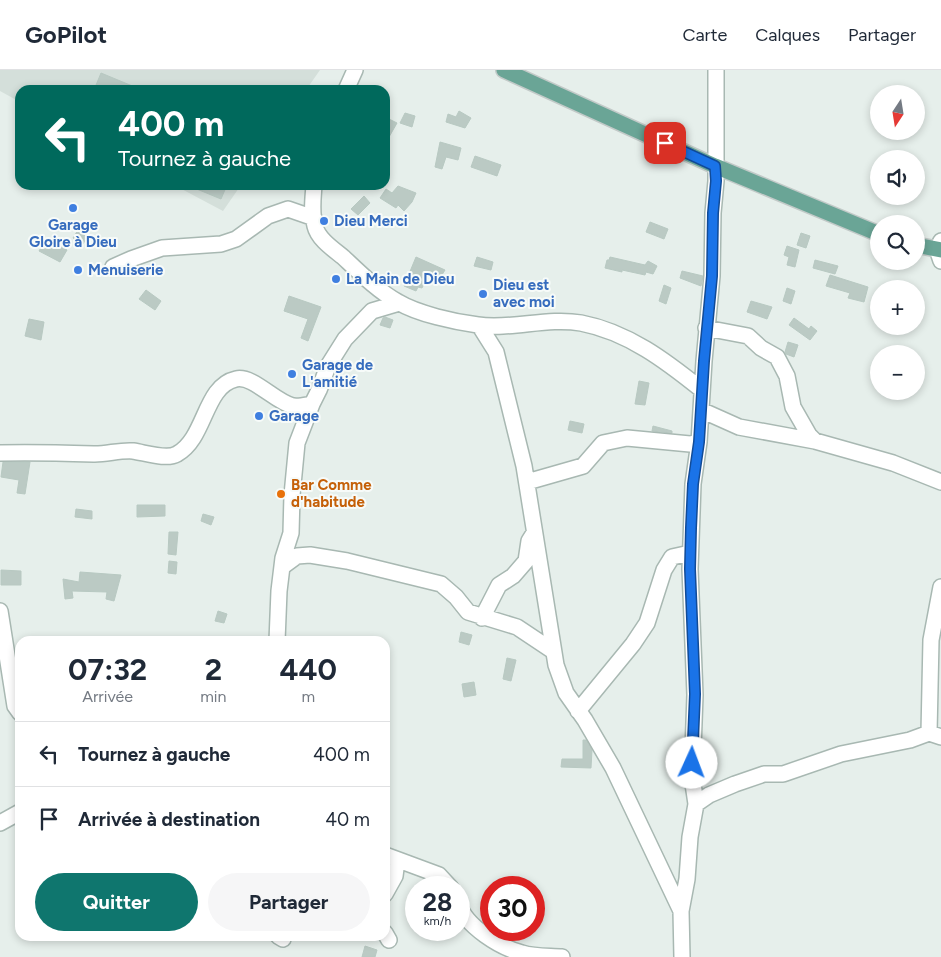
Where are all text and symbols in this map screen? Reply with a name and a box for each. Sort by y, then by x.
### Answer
text: GoPilot [25,20,107,49]
text: Carte [682,24,727,46]
text: Calques [755,24,820,46]
text: Partager [848,24,916,46]
north arrow [870,85,925,140]
map controls [870,85,925,400]
text: 400 m [118,103,224,145]
icon: left [35,105,100,170]
pin [644,122,686,164]
icon: arrive [651,129,679,157]
text: Tournez à gauche [118,145,291,172]
button: sound [870,150,925,205]
marker: Garage Gloire à Dieu [67,202,79,214]
place label: Dieu Merci [334,212,408,230]
marker: Dieu Merci [318,215,330,227]
button: search [870,215,925,270]
place label: Garage Gloire à Dieu [29,216,117,251]
place label: Menuiserie [88,261,164,279]
marker: Menuiserie [72,264,84,276]
place label: La Main de Dieu [346,270,455,288]
marker: La Main de Dieu [330,273,342,285]
place label: Dieu est avec moi [493,276,555,311]
button: + [870,280,925,335]
marker: Dieu est avec moi [477,288,489,300]
button: − [870,345,925,400]
place label: Garage de L'amitié [302,356,374,391]
marker: Garage de L'amitié [286,368,298,380]
place label: Garage [269,407,320,425]
marker: Garage [253,410,265,422]
place label: Bar Comme d'habitude [291,476,372,511]
marker: Bar Comme d'habitude [275,488,287,500]
text: 07:32 [68,651,147,688]
text: 2 [205,651,222,688]
text: 440 [280,651,337,688]
text: Arrivée [82,687,133,706]
text: min [200,687,227,706]
text: m [301,687,315,706]
position arrow [665,736,717,788]
icon: left [35,740,63,768]
text: Tournez à gauche [78,743,230,766]
text: 400 m [313,743,370,766]
icon: arrive [35,805,63,833]
text: Arrivée à destination [78,808,260,831]
text: 40 m [325,808,370,831]
button: Quitter [35,873,198,931]
button: Partager [208,873,370,931]
speed limit sign: 30 [480,876,545,941]
text: 28 [423,887,452,917]
text: km/h [424,914,451,928]

